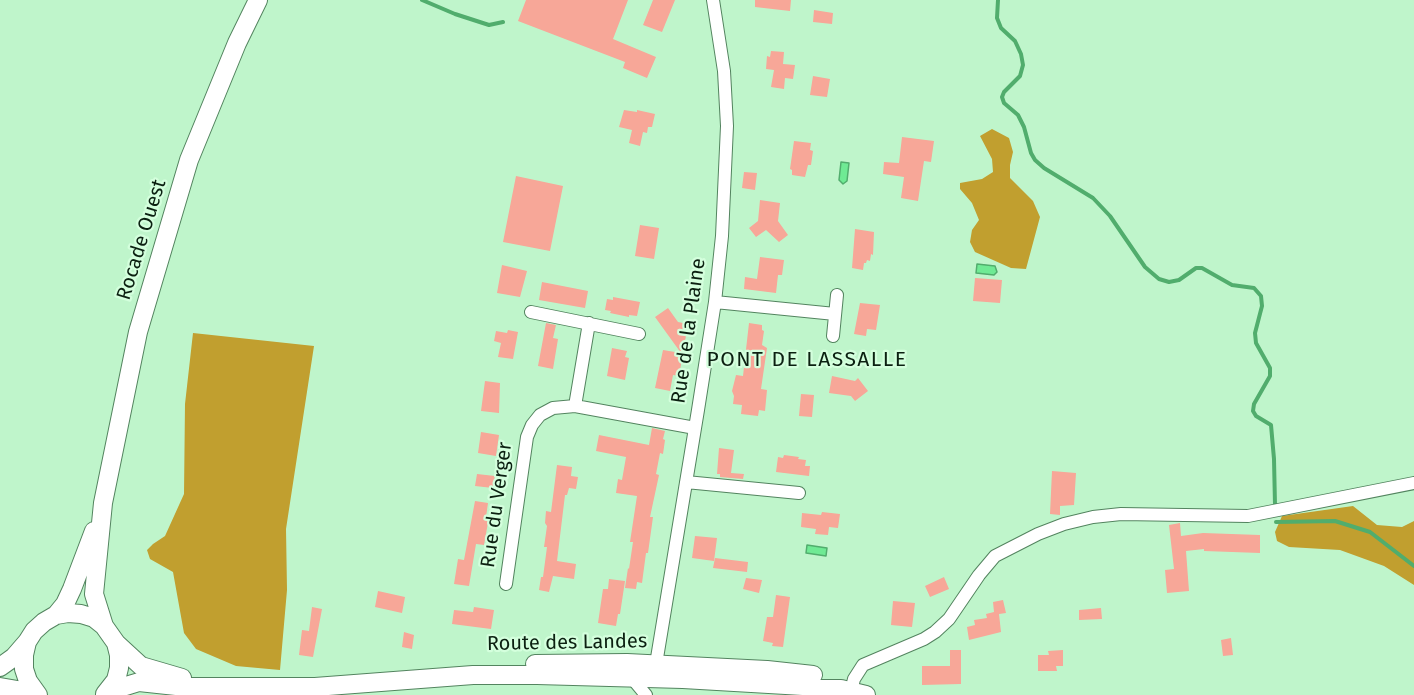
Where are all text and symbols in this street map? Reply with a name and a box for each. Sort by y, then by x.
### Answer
street label: Rocade Ouest [112,177,172,303]
street label: Rue de la Plaine [667,257,711,405]
district label: PONT DE LASSALLE [706,347,908,373]
street label: Rue du Verger [476,441,518,569]
street label: Route des Landes [487,630,647,656]

